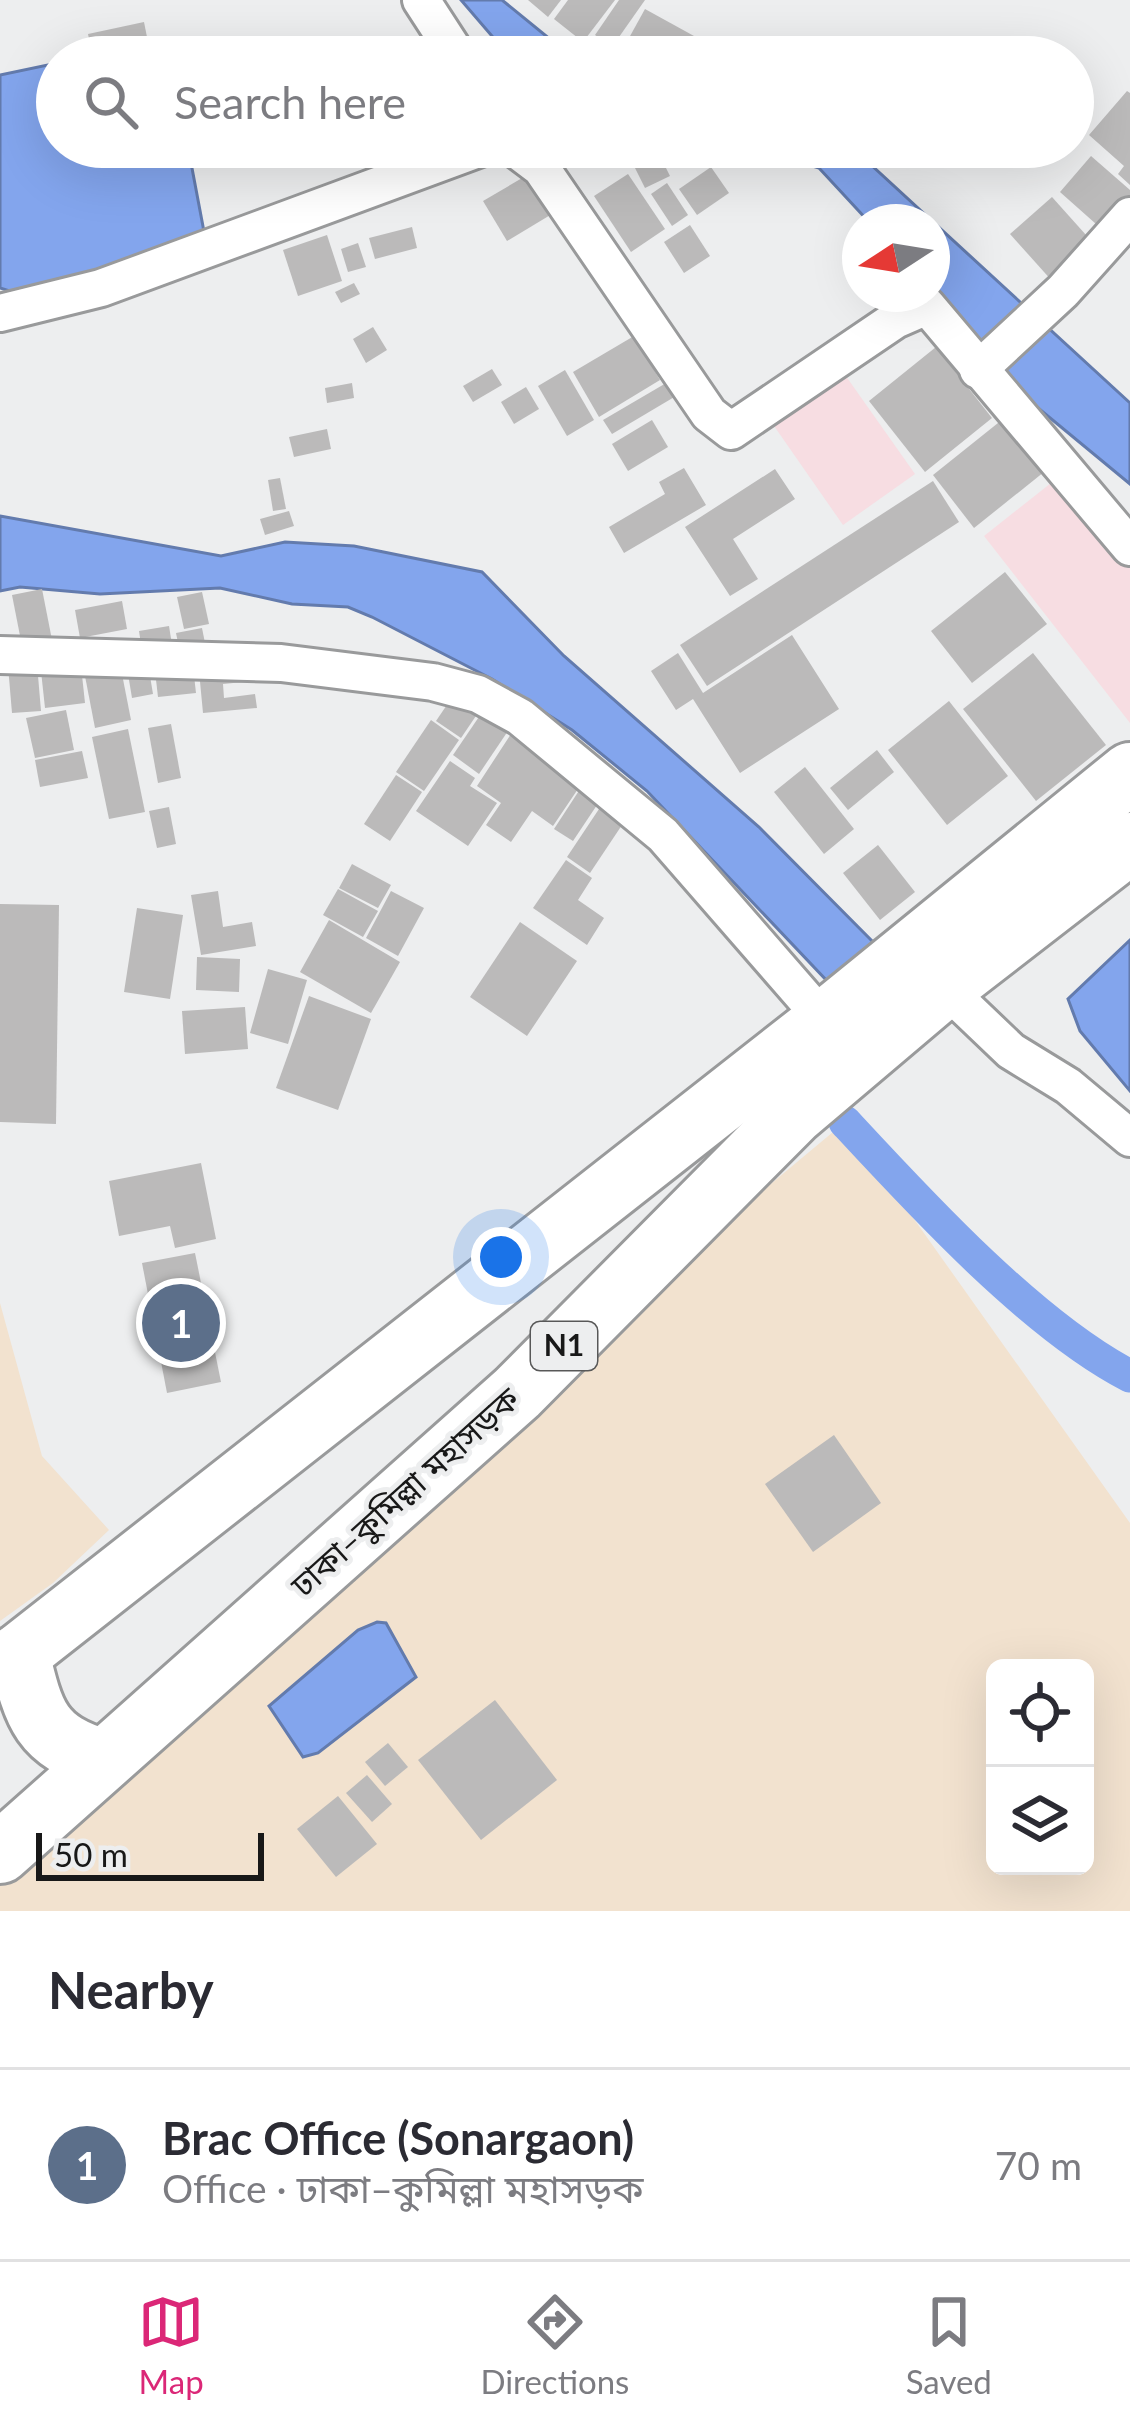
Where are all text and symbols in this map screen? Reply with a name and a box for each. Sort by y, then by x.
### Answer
search box [36,36,1094,168]
icon: search [78,69,144,135]
text: Search here [174,75,406,129]
north arrow [842,204,950,312]
your location [471,1227,531,1287]
pin: 1 [142,1278,220,1368]
road number: N1 [531,1322,597,1370]
street label: ঢাকা–কুমিল্লা মহাসড়ক [281,1378,528,1606]
map controls [986,1659,1094,1875]
button: locate [986,1659,1094,1767]
button: layers [986,1767,1094,1875]
scale bar [36,1827,264,1880]
text: 50 m [54,1834,128,1874]
text: Nearby [48,1959,214,2020]
text: Brac Office (Sonargaon) [162,2111,634,2165]
text: 1 [76,2142,98,2188]
text: 70 m [995,2142,1082,2188]
text: Office · ঢাকা–কুমিল্লা মহাসড়ক [162,2165,643,2211]
tab: Map [138,2289,204,2401]
tab: Directions [480,2289,629,2401]
tab: Saved [906,2289,992,2401]

